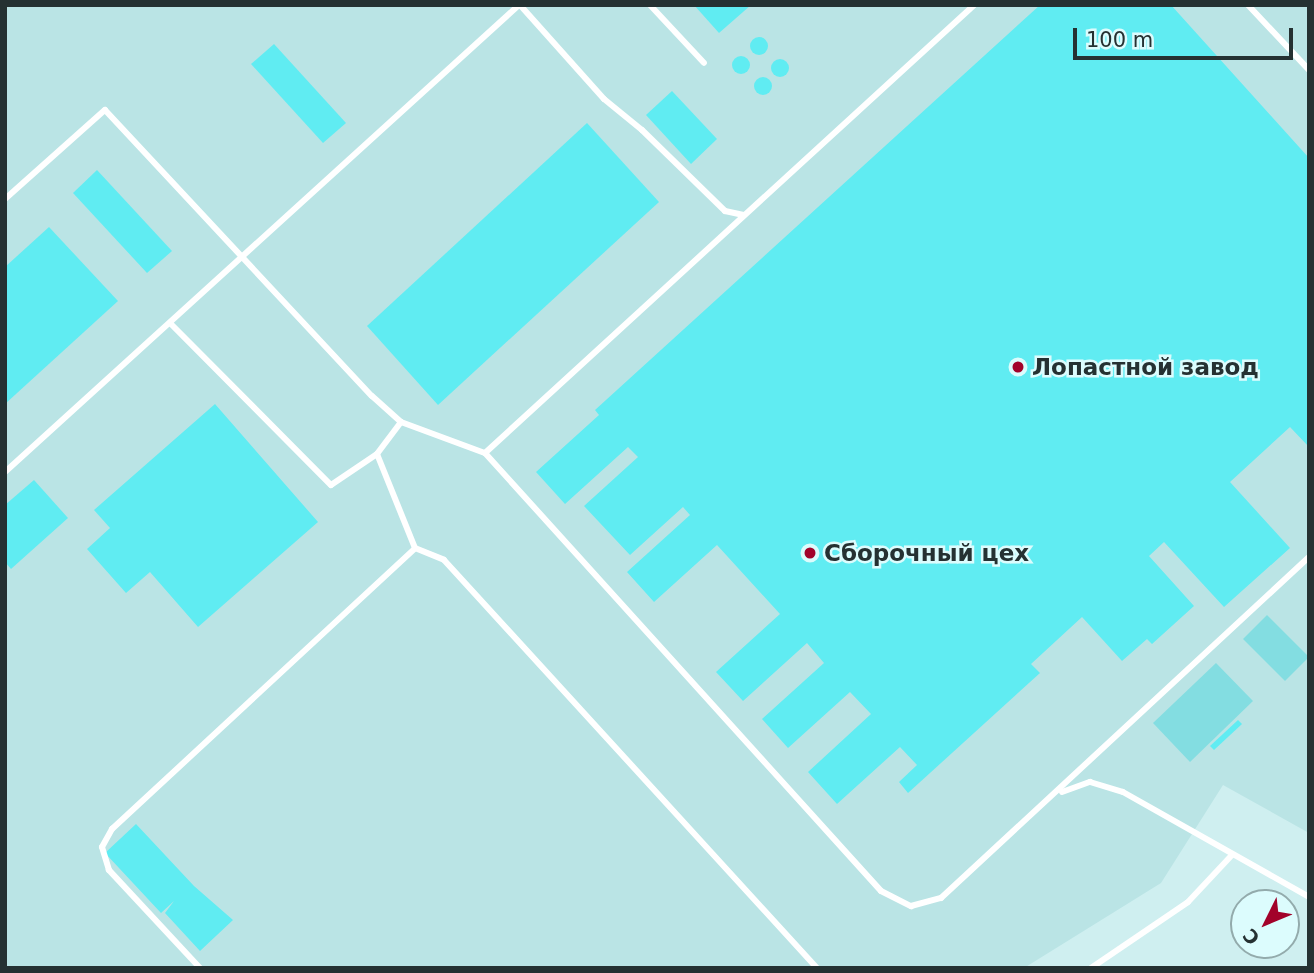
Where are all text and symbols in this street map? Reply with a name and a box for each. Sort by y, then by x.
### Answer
scale bar [1076,14,1296,58]
text: 100 m [1086,28,1153,52]
place label: Лопастной завод [1032,353,1259,381]
marker: Лопастной завод [1010,359,1026,375]
place label: Сборочный цех [824,539,1029,567]
marker: Сборочный цех [802,545,818,561]
north arrow [1230,889,1300,959]
text: С [1238,924,1264,950]

